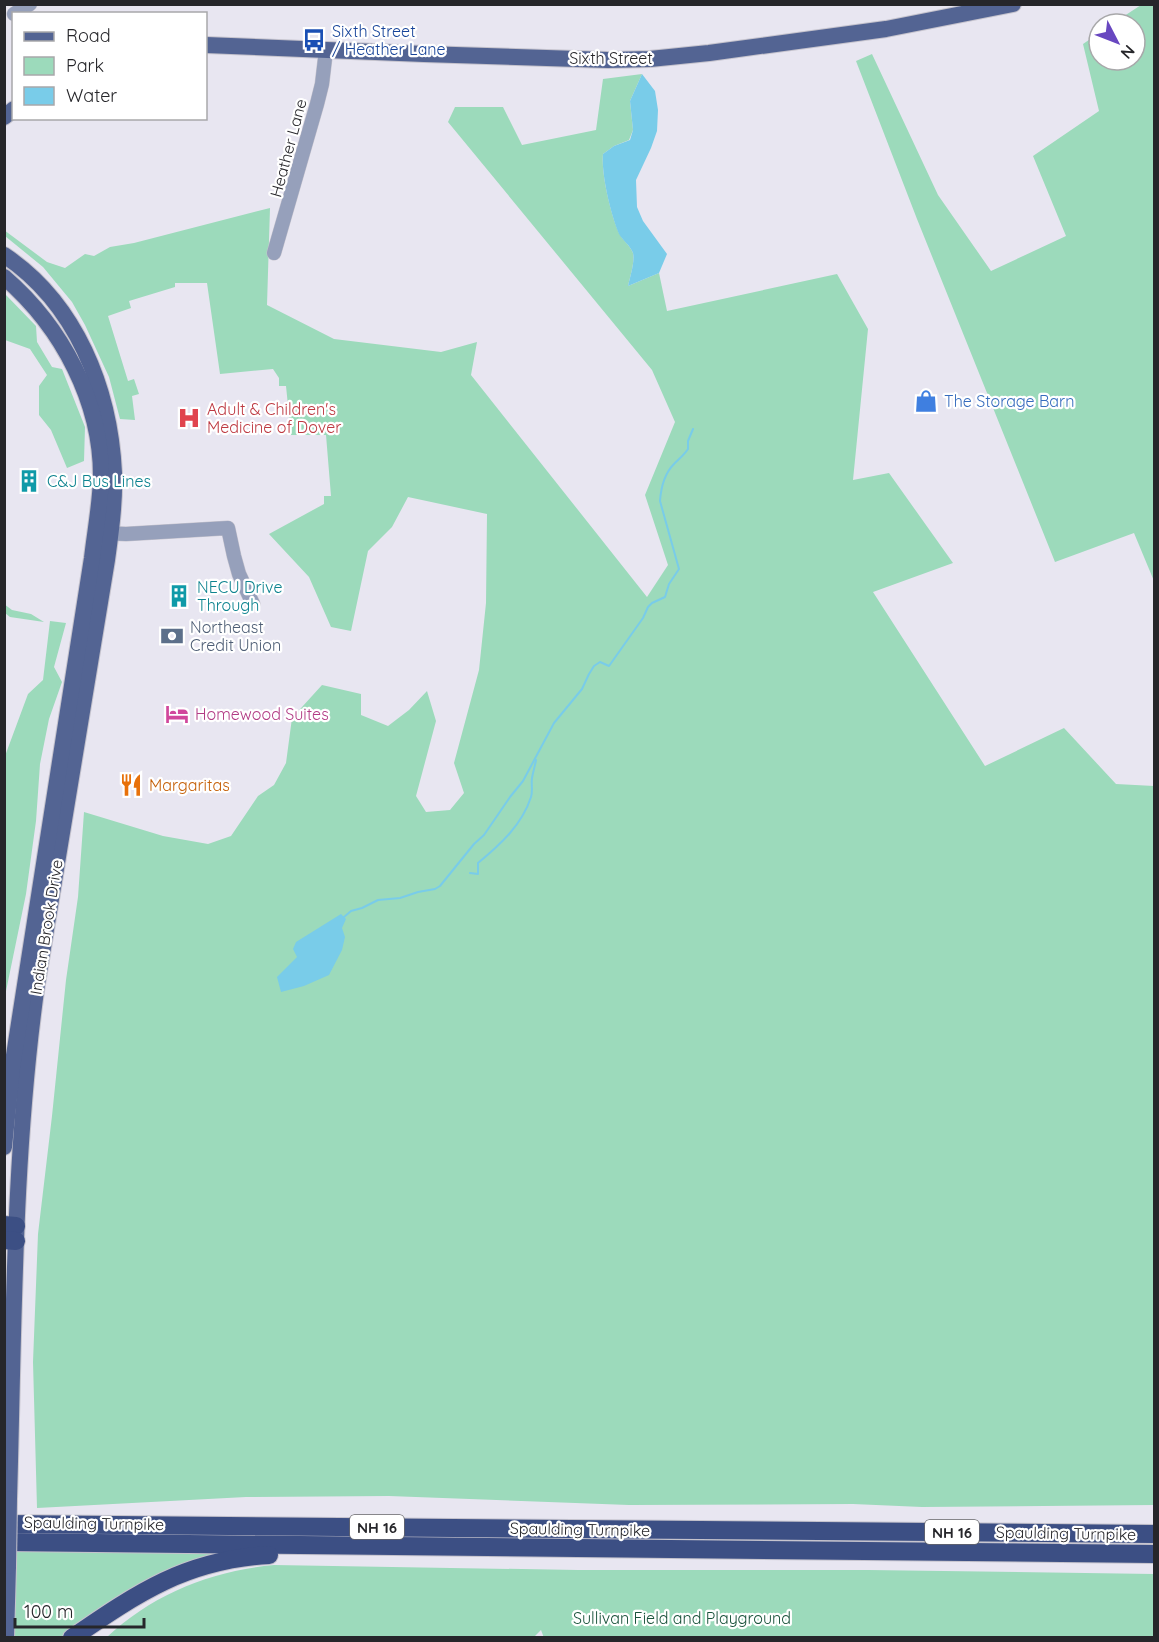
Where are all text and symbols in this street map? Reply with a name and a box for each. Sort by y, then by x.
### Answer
legend [12,12,207,120]
north arrow [1087,12,1147,72]
place label: Sixth Street / Heather Lane [332,21,446,59]
text: Road [66,24,111,47]
bus stop icon: Sixth Street / Heather Lane [301,27,327,53]
text: N [1117,41,1140,63]
street label: Sixth Street [569,48,653,68]
text: Park [66,54,104,77]
text: Water [66,84,117,107]
street label: Heather Lane [265,97,311,199]
shop icon: The Storage Barn [913,388,939,414]
place label: The Storage Barn [944,391,1074,411]
place label: Adult & Children's Medicine of Dover [207,399,341,437]
hospital icon: Adult & Children's Medicine of Dover [176,405,202,431]
building icon: C&J Bus Lines [16,468,42,494]
place label: C&J Bus Lines [47,471,151,491]
place label: NECU Drive Through [197,577,282,615]
building icon: NECU Drive Through [166,583,192,609]
place label: Northeast Credit Union [190,617,281,655]
bank icon: Northeast Credit Union [159,623,185,649]
hotel icon: Homewood Suites [164,701,190,727]
place label: Homewood Suites [195,704,329,724]
restaurant icon: Margaritas [118,772,144,798]
place label: Margaritas [149,775,230,795]
street label: Indian Brook Drive [25,858,67,996]
street label: Spaulding Turnpike [24,1512,164,1534]
road number: NH 16 [350,1515,404,1539]
street label: Spaulding Turnpike [510,1518,650,1540]
road number: NH 16 [925,1520,979,1544]
street label: Spaulding Turnpike [996,1522,1136,1544]
scale bar [15,1591,144,1629]
text: 100 m [24,1600,73,1623]
park label: Sullivan Field and Playground [573,1608,791,1628]

